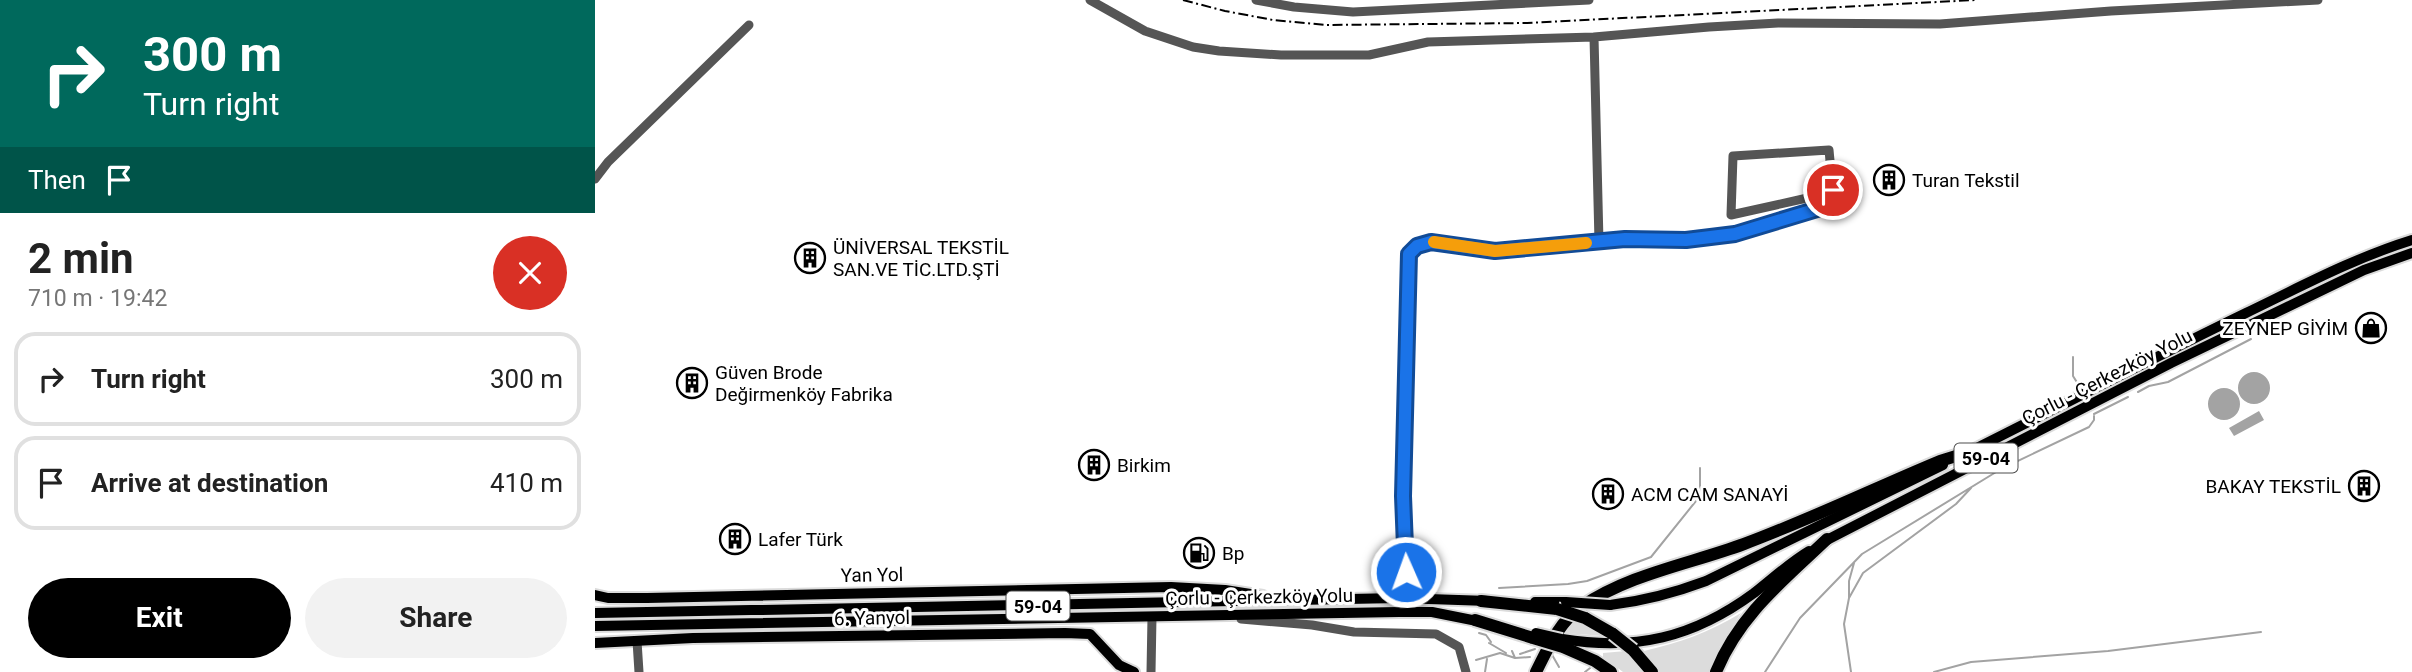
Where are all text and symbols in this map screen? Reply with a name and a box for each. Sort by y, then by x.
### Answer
text: 300 m [143,26,282,83]
icon: right [28,28,119,119]
text: Turn right [143,85,279,123]
pin [1803,160,1863,220]
icon: arrive [100,161,138,199]
building icon: Turan Tekstil [1872,163,1906,197]
text: Then [28,165,86,195]
place label: Turan Tekstil [1912,169,2020,192]
icon: arrive [1814,171,1852,209]
text: 2 min [28,234,134,283]
button: close [493,236,567,310]
place label: ÜNİVERSAL TEKSTİL SAN.VE TİC.LTD.ŞTİ [833,236,1009,281]
building icon: ÜNİVERSAL TEKSTİL SAN.VE TİC.LTD.ŞTİ [793,241,827,275]
text: 710 m · 19:42 [28,285,167,312]
shop icon: ZEYNEP GİYİM [2354,311,2388,345]
place label: ZEYNEP GİYİM [2222,317,2348,340]
street label: Çorlu - Çerkezköy Yolu [2018,324,2196,430]
icon: right [32,360,70,398]
place label: Güven Brode Değirmenköy Fabrika [715,361,893,406]
text: Turn right [91,364,206,394]
text: 300 m [490,364,563,394]
building icon: Güven Brode Değirmenköy Fabrika [675,366,709,400]
road number: 59-04 [1955,444,2017,472]
building icon: Birkim [1077,448,1111,482]
place label: Birkim [1117,454,1171,477]
icon: arrive [32,464,70,502]
text: Arrive at destination [91,468,328,498]
text: 410 m [490,468,563,498]
building icon: BAKAY TEKSTİL [2347,469,2381,503]
place label: BAKAY TEKSTİL [2205,475,2341,498]
building icon: ACM CAM SANAYİ [1591,477,1625,511]
place label: ACM CAM SANAYİ [1631,483,1789,506]
building icon: Lafer Türk [718,522,752,556]
place label: Lafer Türk [758,528,843,551]
position arrow [1369,535,1443,609]
fuel station icon: Bp [1182,536,1216,570]
place label: Bp [1222,542,1245,565]
street label: Yan Yol [841,563,903,587]
button: Exit [28,578,291,658]
button: Share [305,578,567,658]
street label: Çorlu - Çerkezköy Yolu [1165,584,1353,610]
road number: 59-04 [1007,592,1069,620]
street label: 6. Yanyol [834,606,910,630]

